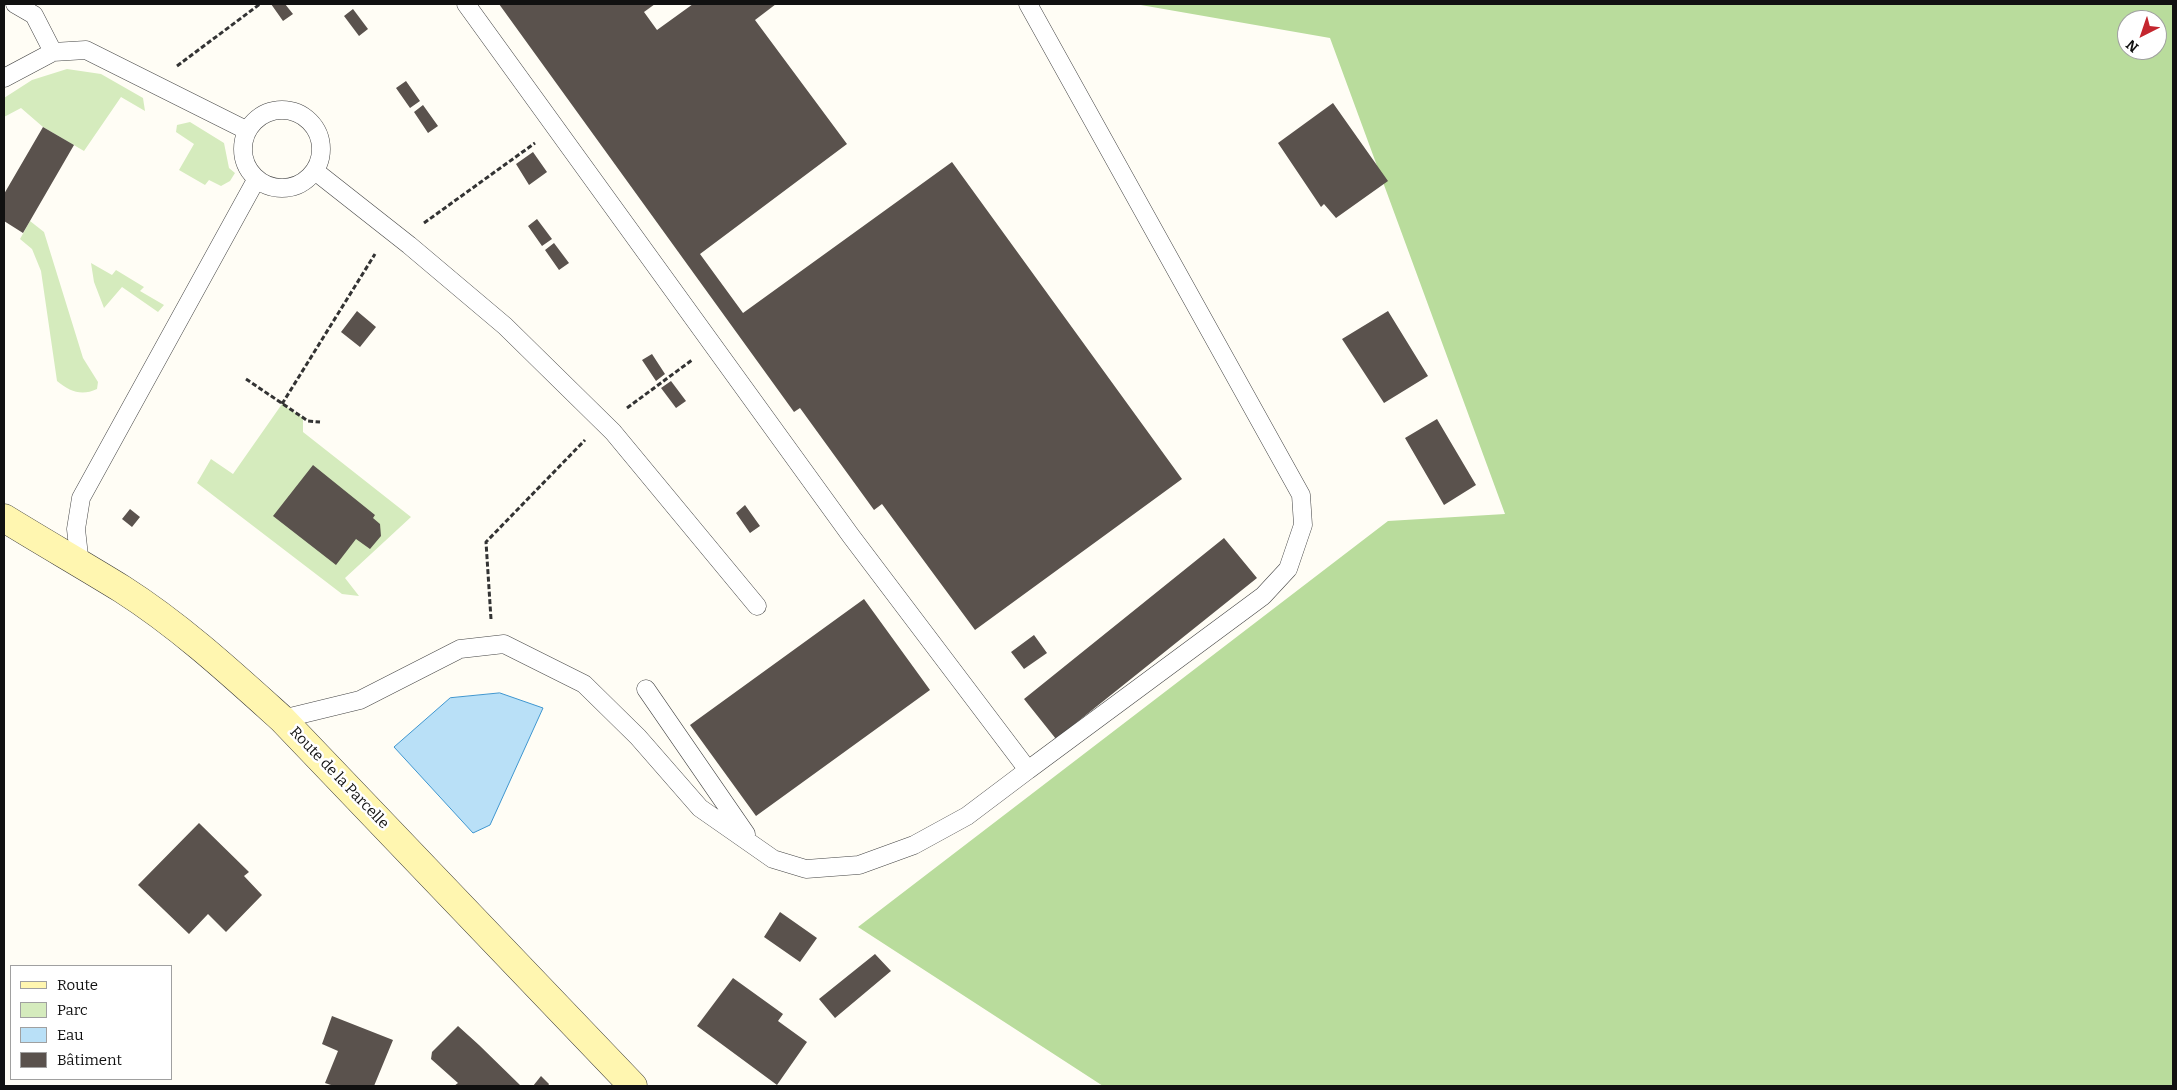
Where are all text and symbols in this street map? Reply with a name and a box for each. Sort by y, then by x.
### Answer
north arrow [2117,10,2167,60]
text: N [2123,36,2142,56]
street label: Route de la Parcelle [286,723,392,833]
legend [10,965,172,1080]
text: Route [57,976,98,994]
text: Parc [57,1001,88,1019]
text: Eau [57,1026,84,1044]
text: Bâtiment [57,1051,122,1069]

